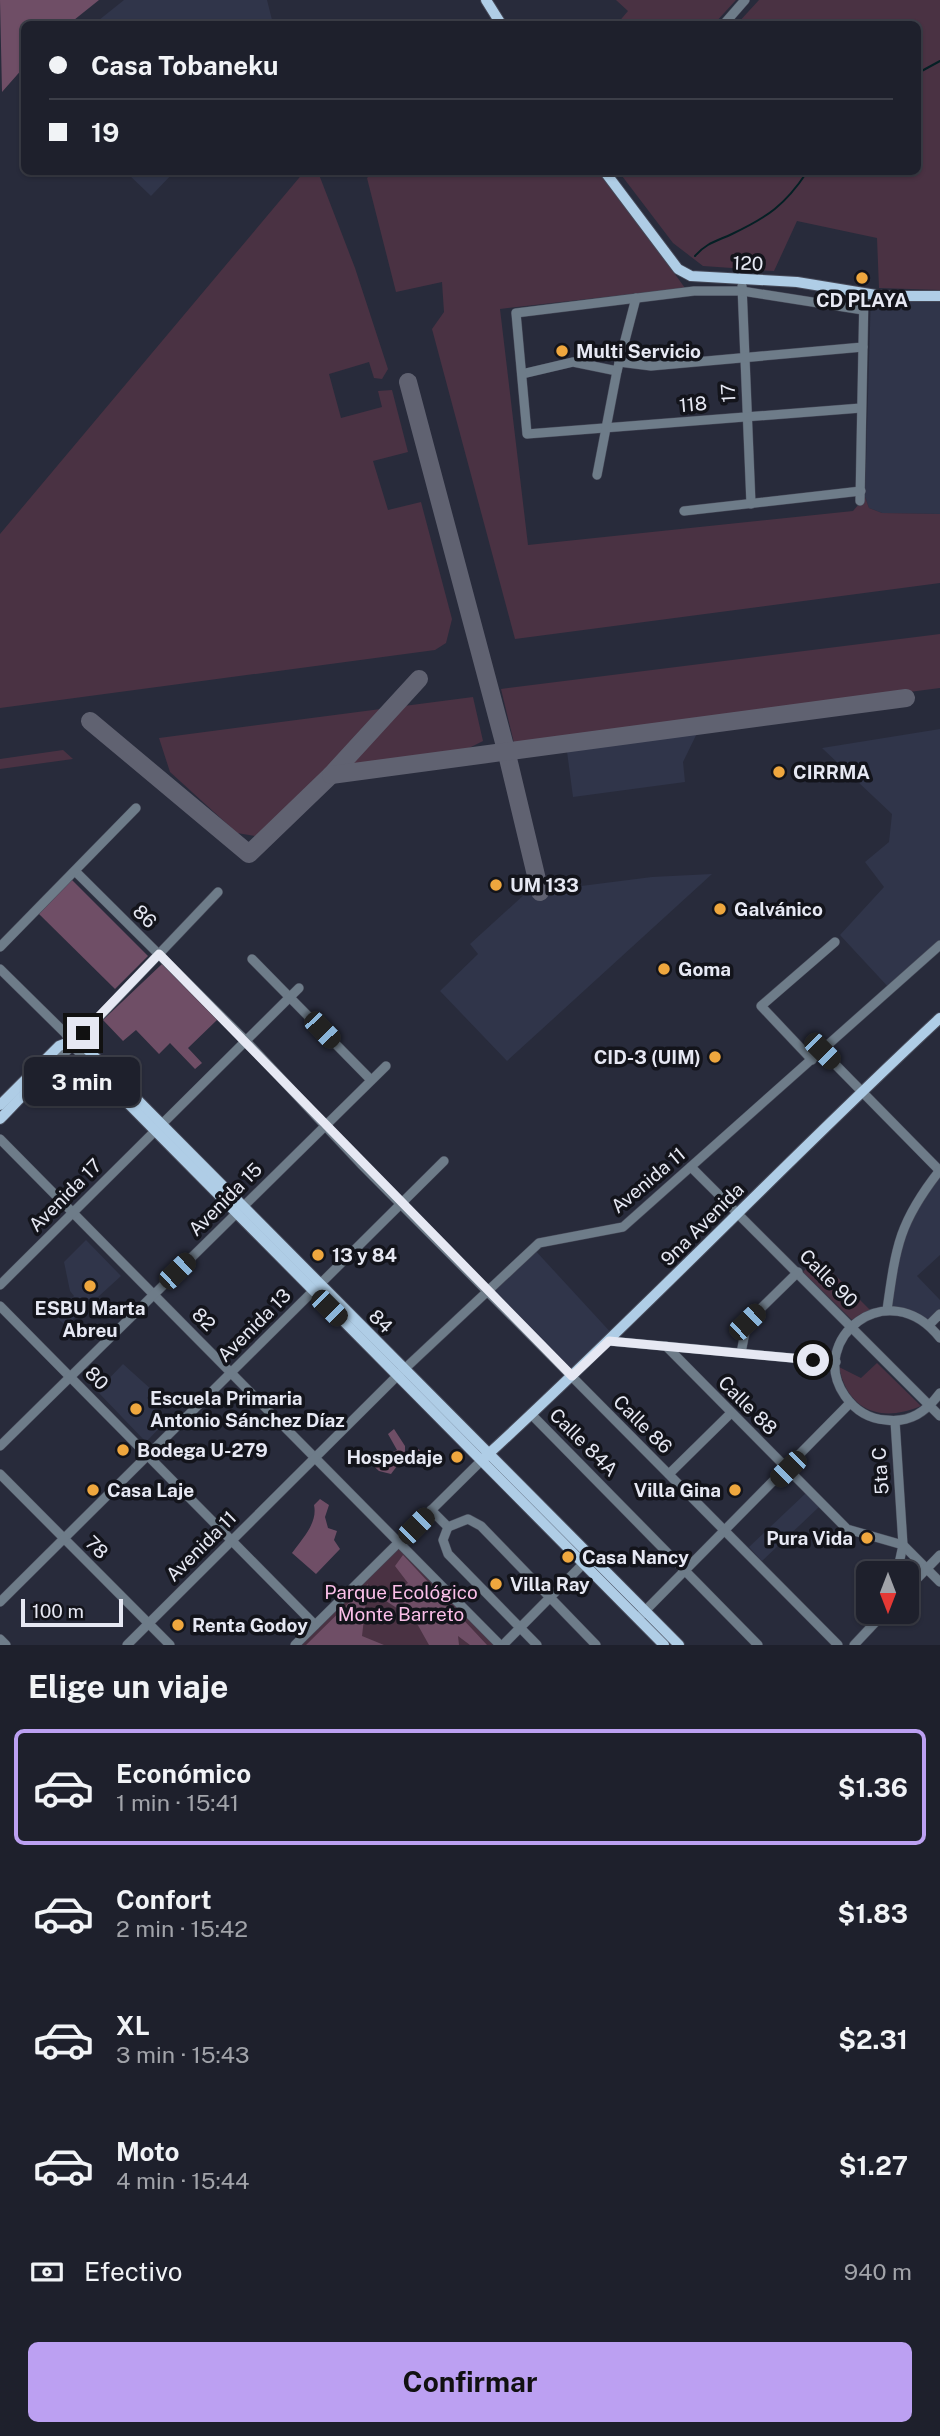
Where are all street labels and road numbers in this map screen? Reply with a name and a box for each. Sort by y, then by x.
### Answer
street label: 120 [732,251,764,275]
street label: 17 [717,383,739,403]
street label: 118 [678,392,708,416]
street label: 86 [129,900,161,932]
street label: Avenida 11 [606,1143,690,1217]
street label: Avenida 17 [24,1154,106,1236]
street label: Avenida 15 [184,1158,266,1240]
street label: 9na Avenida [656,1178,748,1270]
street label: Calle 90 [795,1244,863,1312]
street label: Avenida 13 [213,1284,295,1366]
street label: 82 [188,1303,220,1335]
street label: 84 [365,1305,397,1337]
street label: 80 [81,1362,113,1394]
street label: Calle 88 [714,1371,782,1439]
street label: Calle 86 [609,1390,677,1458]
street label: Calle 84A [545,1403,623,1481]
street label: 5ta C [867,1446,893,1496]
street label: Avenida 11 [161,1506,241,1586]
street label: 78 [81,1531,113,1563]

